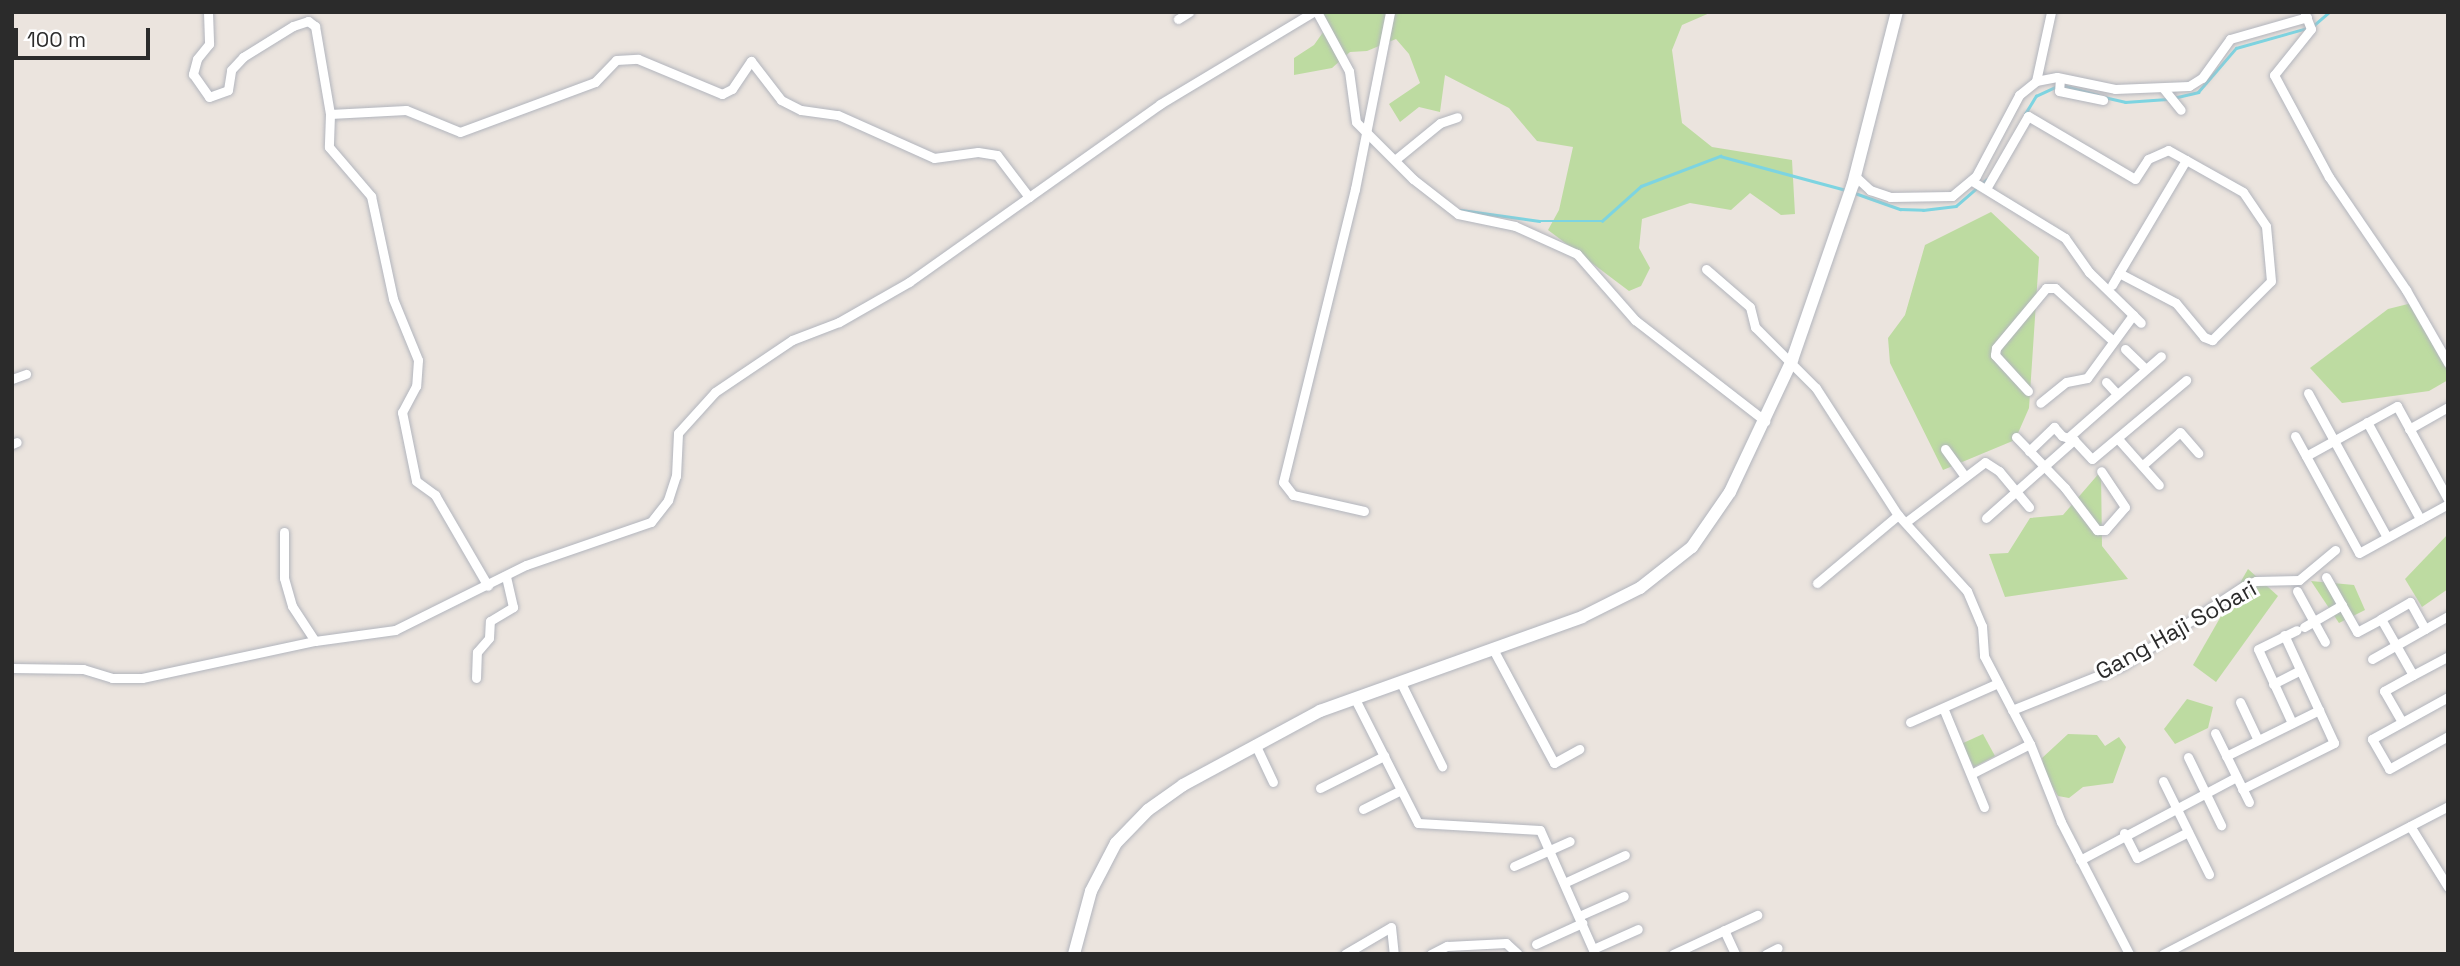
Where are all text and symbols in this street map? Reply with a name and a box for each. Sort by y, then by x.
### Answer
scale bar [18,14,154,58]
text: 100 m [27,26,86,53]
street label: Gang Haji Sobari [2091,574,2261,686]

